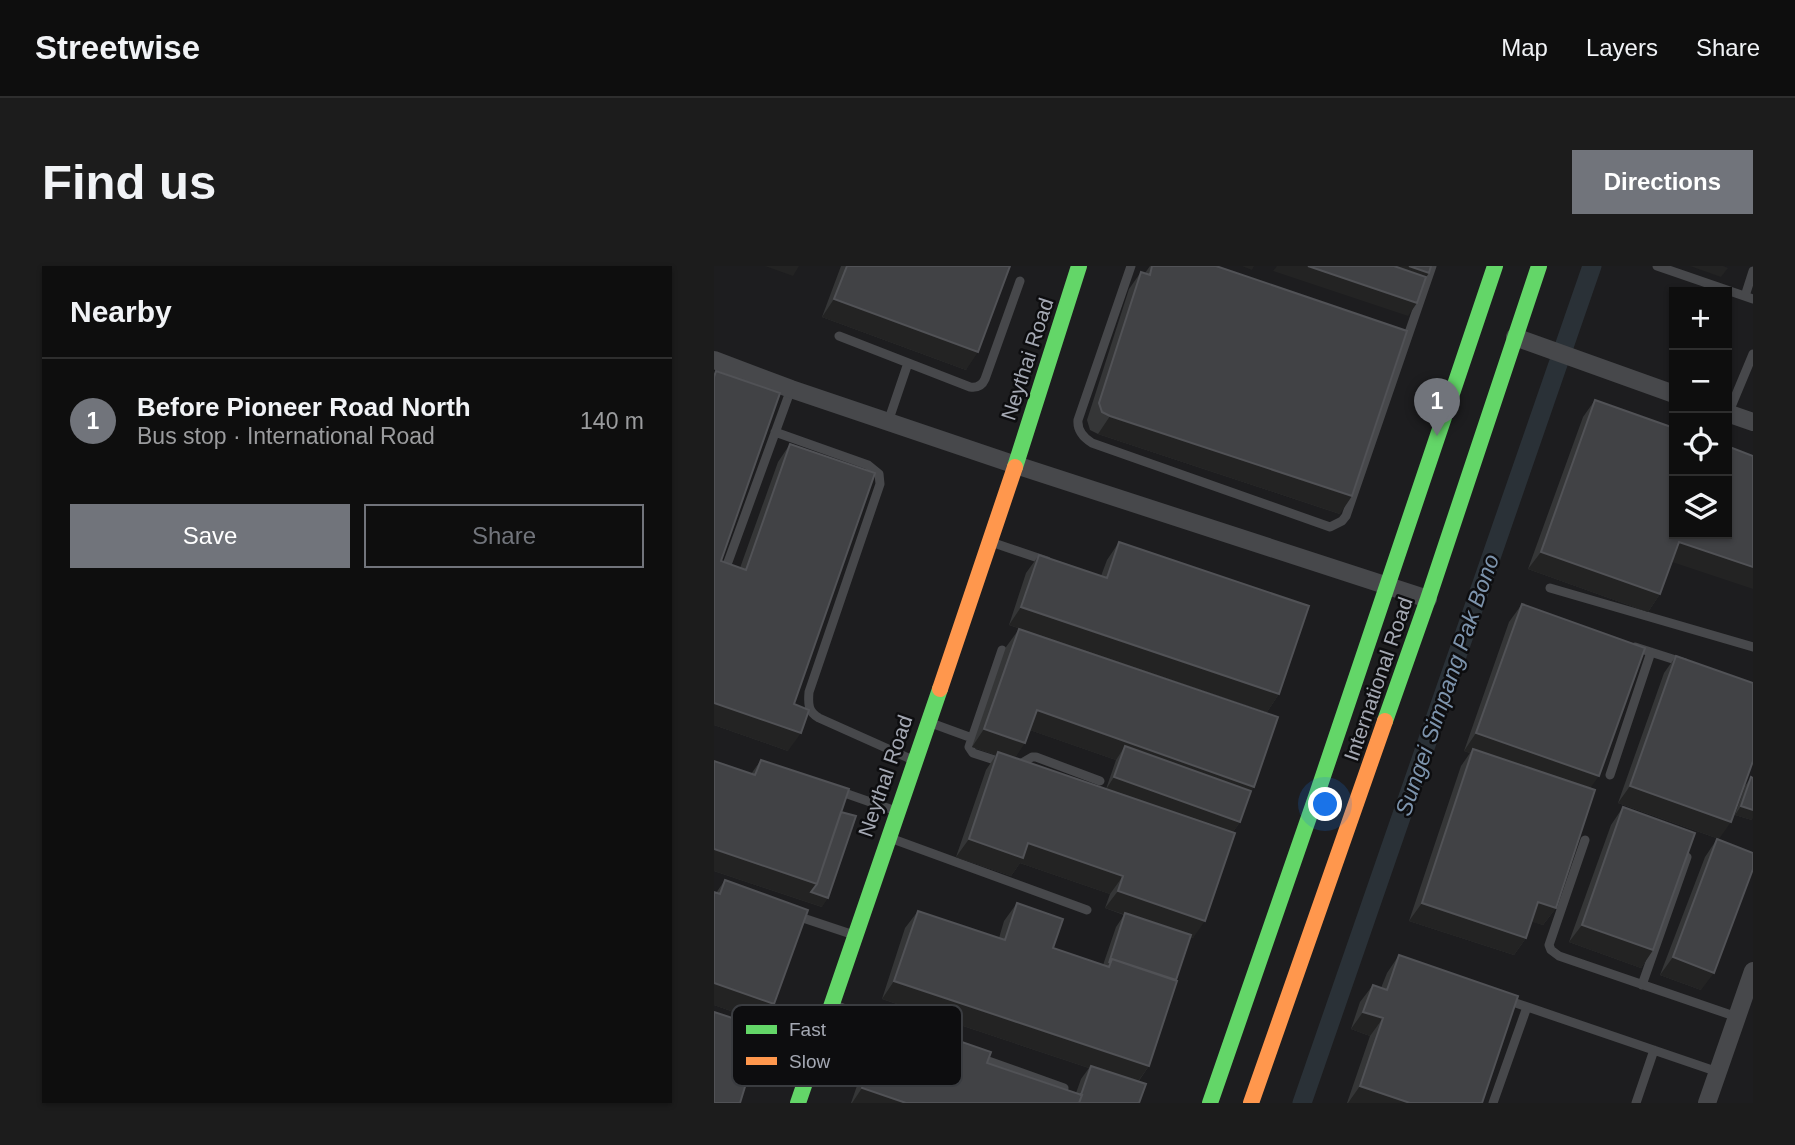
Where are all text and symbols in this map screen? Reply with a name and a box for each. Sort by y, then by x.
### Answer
text: Streetwise [35,29,200,66]
text: Map [1501,34,1548,61]
text: Layers [1586,34,1658,61]
text: Share [1696,34,1760,61]
button: Directions [1572,150,1753,214]
text: Find us [42,155,216,209]
map controls [1669,287,1732,539]
button: + [1669,287,1732,350]
text: Nearby [70,295,172,328]
street label: Neythai Road [996,295,1058,423]
button: − [1669,350,1732,413]
pin: 1 [1414,378,1460,436]
text: Before Pioneer Road North [137,392,471,422]
text: 1 [87,408,99,434]
text: 140 m [580,408,644,434]
button: locate [1669,413,1732,476]
text: Bus stop · International Road [137,423,435,449]
button: layers [1669,476,1732,539]
button: Save [70,504,350,568]
button: Share [364,504,644,568]
water label: Sungei Simpang Pak Bono [1390,551,1504,819]
street label: International Road [1339,594,1417,764]
street label: Neythal Road [853,712,917,840]
your location [1308,787,1342,821]
legend [732,1005,962,1086]
text: Fast [789,1019,827,1040]
text: Slow [789,1051,830,1072]

